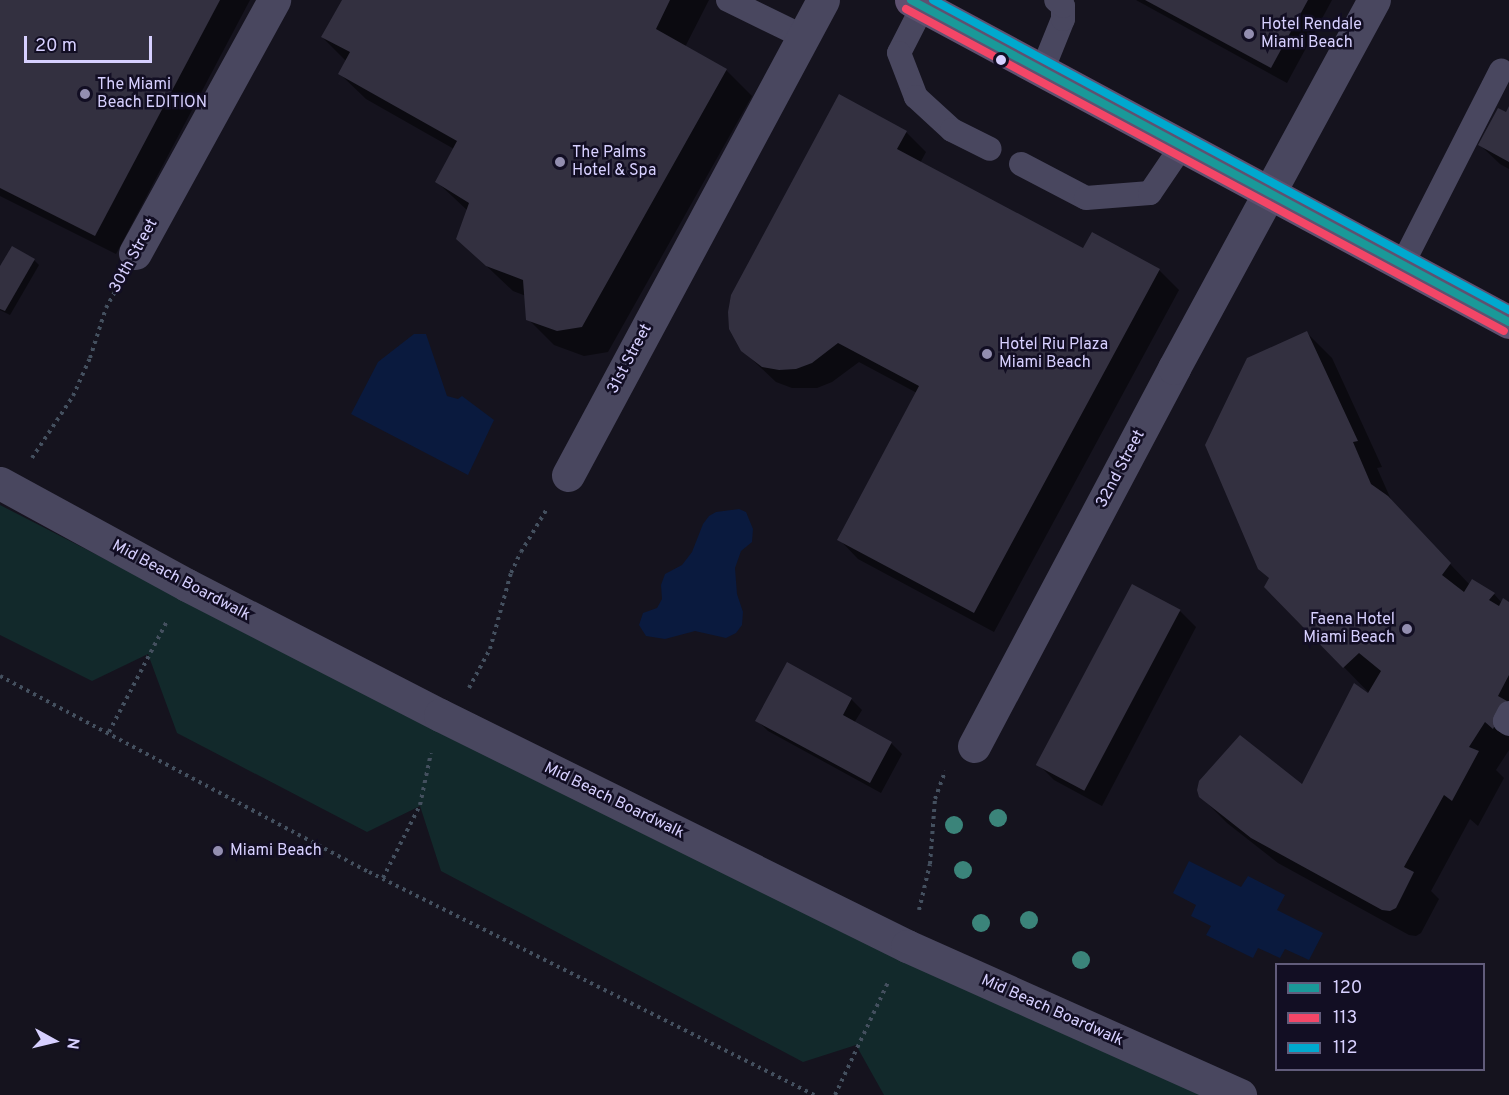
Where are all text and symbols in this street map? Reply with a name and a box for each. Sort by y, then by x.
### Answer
place label: Hotel Rendale Miami Beach [1261,15,1362,53]
scale bar [27,24,154,62]
marker: Hotel Rendale Miami Beach [1242,27,1256,41]
text: 20 m [35,35,77,58]
unlabelled marker [995,54,1007,66]
place label: The Miami Beach EDITION [97,75,207,113]
marker: The Miami Beach EDITION [78,87,92,101]
place label: The Palms Hotel & Spa [572,143,656,181]
marker: The Palms Hotel & Spa [553,155,567,169]
street label: 30th Street [106,215,162,297]
street label: 31st Street [604,321,656,397]
place label: Hotel Riu Plaza Miami Beach [999,335,1108,373]
marker: Hotel Riu Plaza Miami Beach [980,347,994,361]
street label: 32nd Street [1093,427,1149,511]
street label: Mid Beach Boardwalk [109,536,253,626]
place label: Faena Hotel Miami Beach [1303,610,1395,648]
marker: Faena Hotel Miami Beach [1400,622,1414,636]
street label: Mid Beach Boardwalk [541,759,687,843]
place label: Miami Beach [230,841,322,861]
marker: Miami Beach [211,844,225,858]
legend [1275,963,1485,1071]
street label: Mid Beach Boardwalk [978,971,1126,1051]
text: 120 [1333,977,1362,1000]
text: 113 [1333,1007,1357,1030]
north arrow [24,1011,84,1071]
text: N [61,1036,83,1051]
text: 112 [1333,1037,1357,1060]

